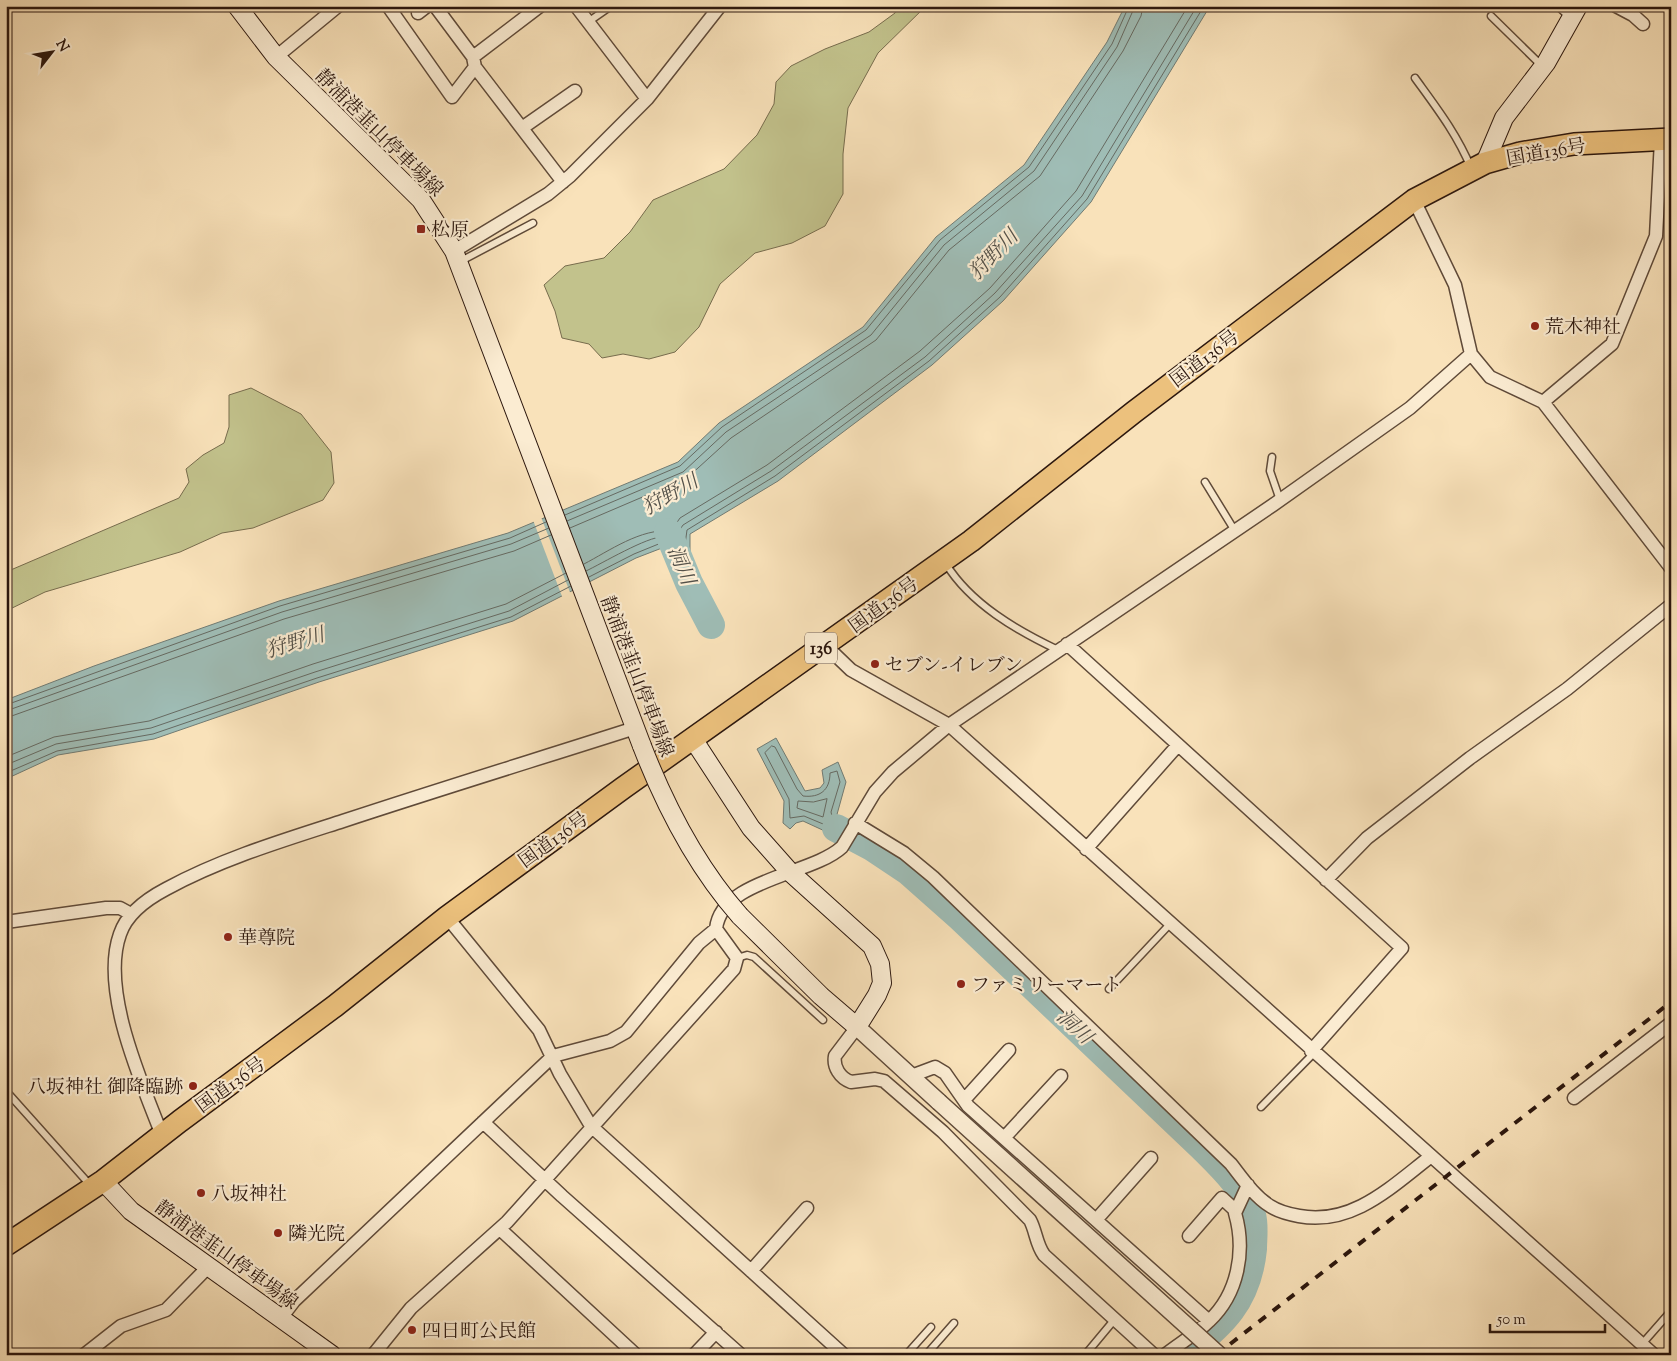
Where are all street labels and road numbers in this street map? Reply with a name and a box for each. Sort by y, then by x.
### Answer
street label: 静浦港韮山停車場線 [308,64,448,204]
street label: 国道136号 [1504,133,1588,174]
street label: 国道136号 [1165,325,1246,395]
street label: 国道136号 [844,571,925,641]
street label: 静浦港韮山停車場線 [592,592,679,762]
road number: 136 [805,632,837,664]
street label: 国道136号 [514,806,595,876]
street label: 国道136号 [191,1051,272,1121]
street label: 静浦港韮山停車場線 [148,1195,303,1317]

